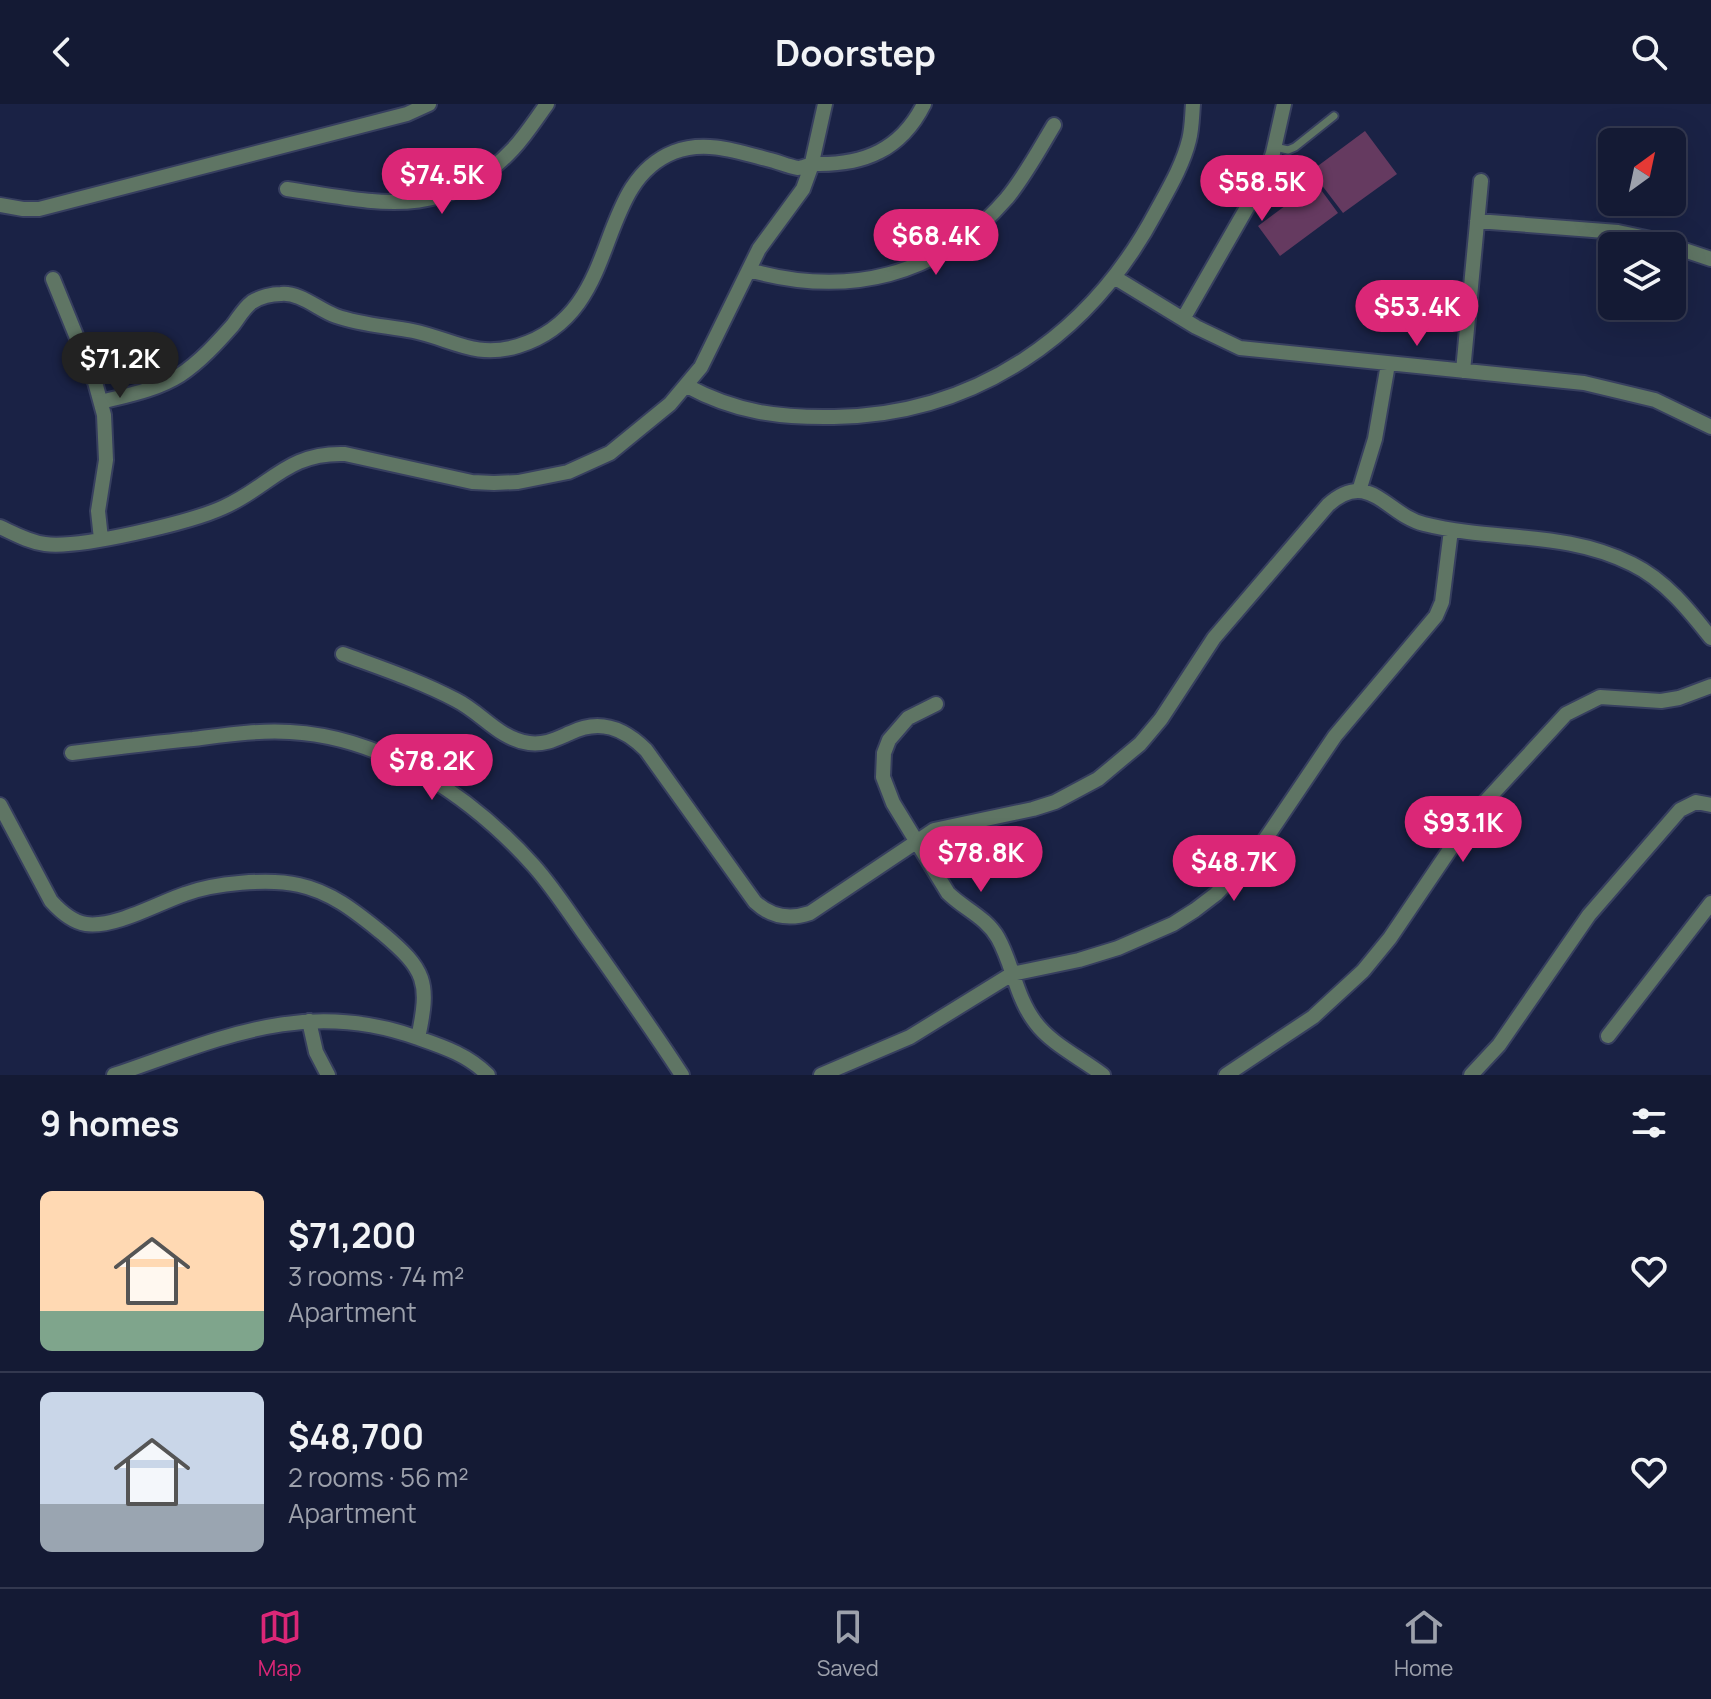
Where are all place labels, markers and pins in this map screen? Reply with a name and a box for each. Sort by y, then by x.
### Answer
pin: $74.5K [377,148,507,216]
pin: $58.5K [1197,155,1327,223]
pin: $68.4K [871,209,1001,277]
pin: $53.4K [1352,280,1482,348]
pin: $71.2K [55,332,185,400]
pin: $78.2K [367,734,497,802]
pin: $93.1K [1398,796,1528,864]
pin: $78.8K [916,826,1046,894]
pin: $48.7K [1169,835,1299,903]

